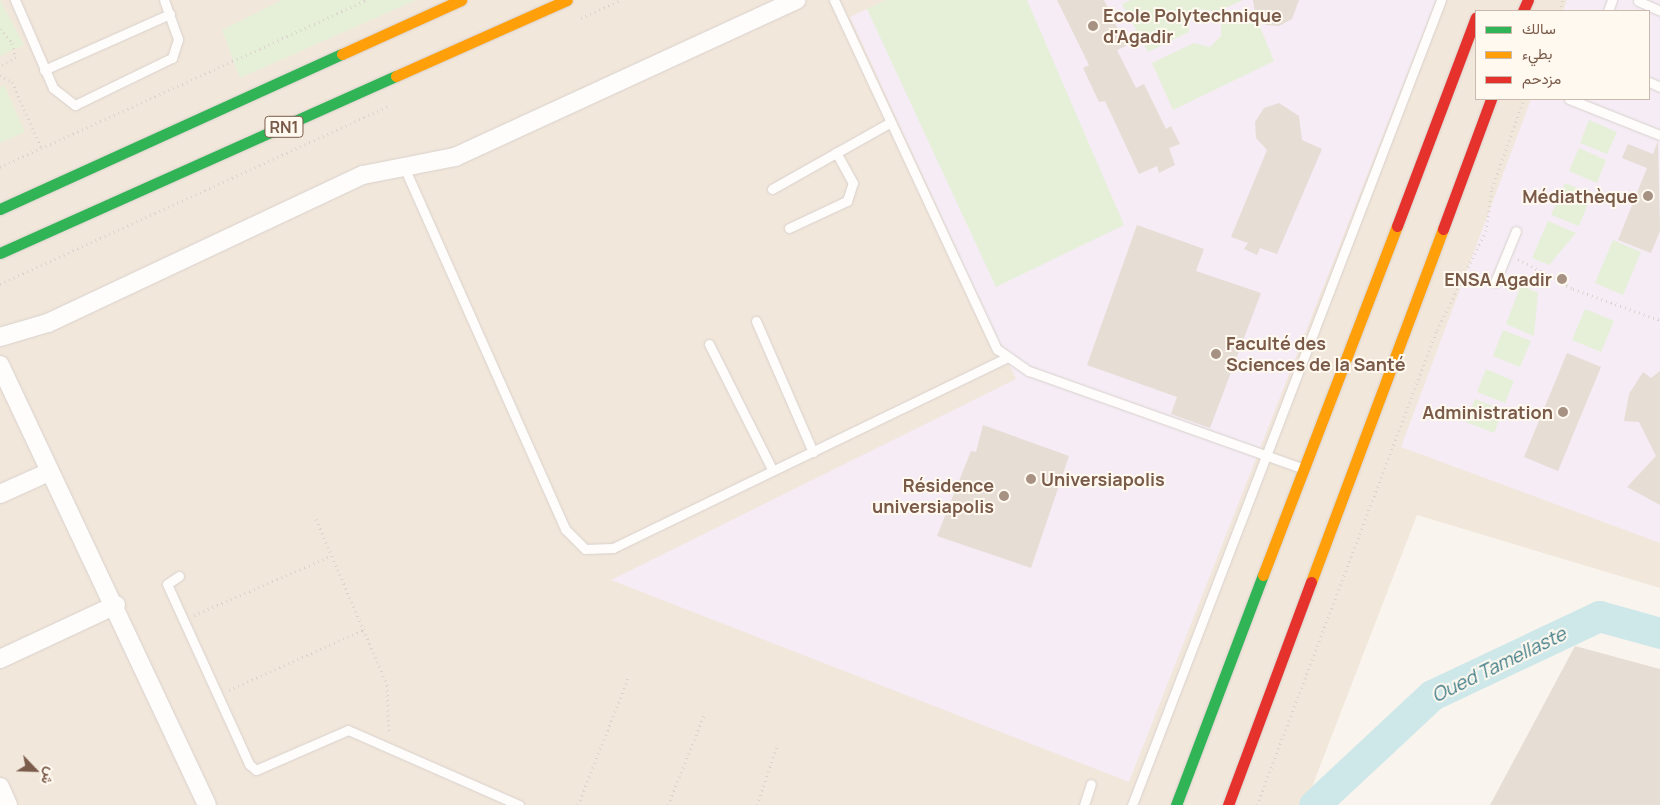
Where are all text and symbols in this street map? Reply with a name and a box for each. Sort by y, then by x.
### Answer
place label: Ecole Polytechnique d'Agadir [1103,5,1282,48]
legend [1475,10,1650,100]
text: سالك [1522,18,1556,39]
marker: Ecole Polytechnique d'Agadir [1087,20,1099,32]
text: بطيء [1522,43,1552,64]
text: مزدحم [1522,68,1561,89]
road number: RN1 [264,114,304,140]
place label: Médiathèque [1522,185,1638,207]
marker: Médiathèque [1642,190,1654,202]
place label: ENSA Agadir [1444,268,1552,290]
marker: ENSA Agadir [1556,273,1568,285]
place label: Faculté des Sciences de la Santé [1226,333,1406,376]
marker: Faculté des Sciences de la Santé [1210,348,1222,360]
place label: Administration [1422,401,1553,423]
marker: Administration [1557,406,1569,418]
place label: Universiapolis [1041,468,1165,490]
marker: Universiapolis [1025,473,1037,485]
place label: Résidence universiapolis [872,475,994,518]
marker: Résidence universiapolis [998,490,1010,502]
water label: Oued Tamellaste [1428,623,1570,707]
north arrow [10,745,60,795]
text: ش [37,765,61,788]

